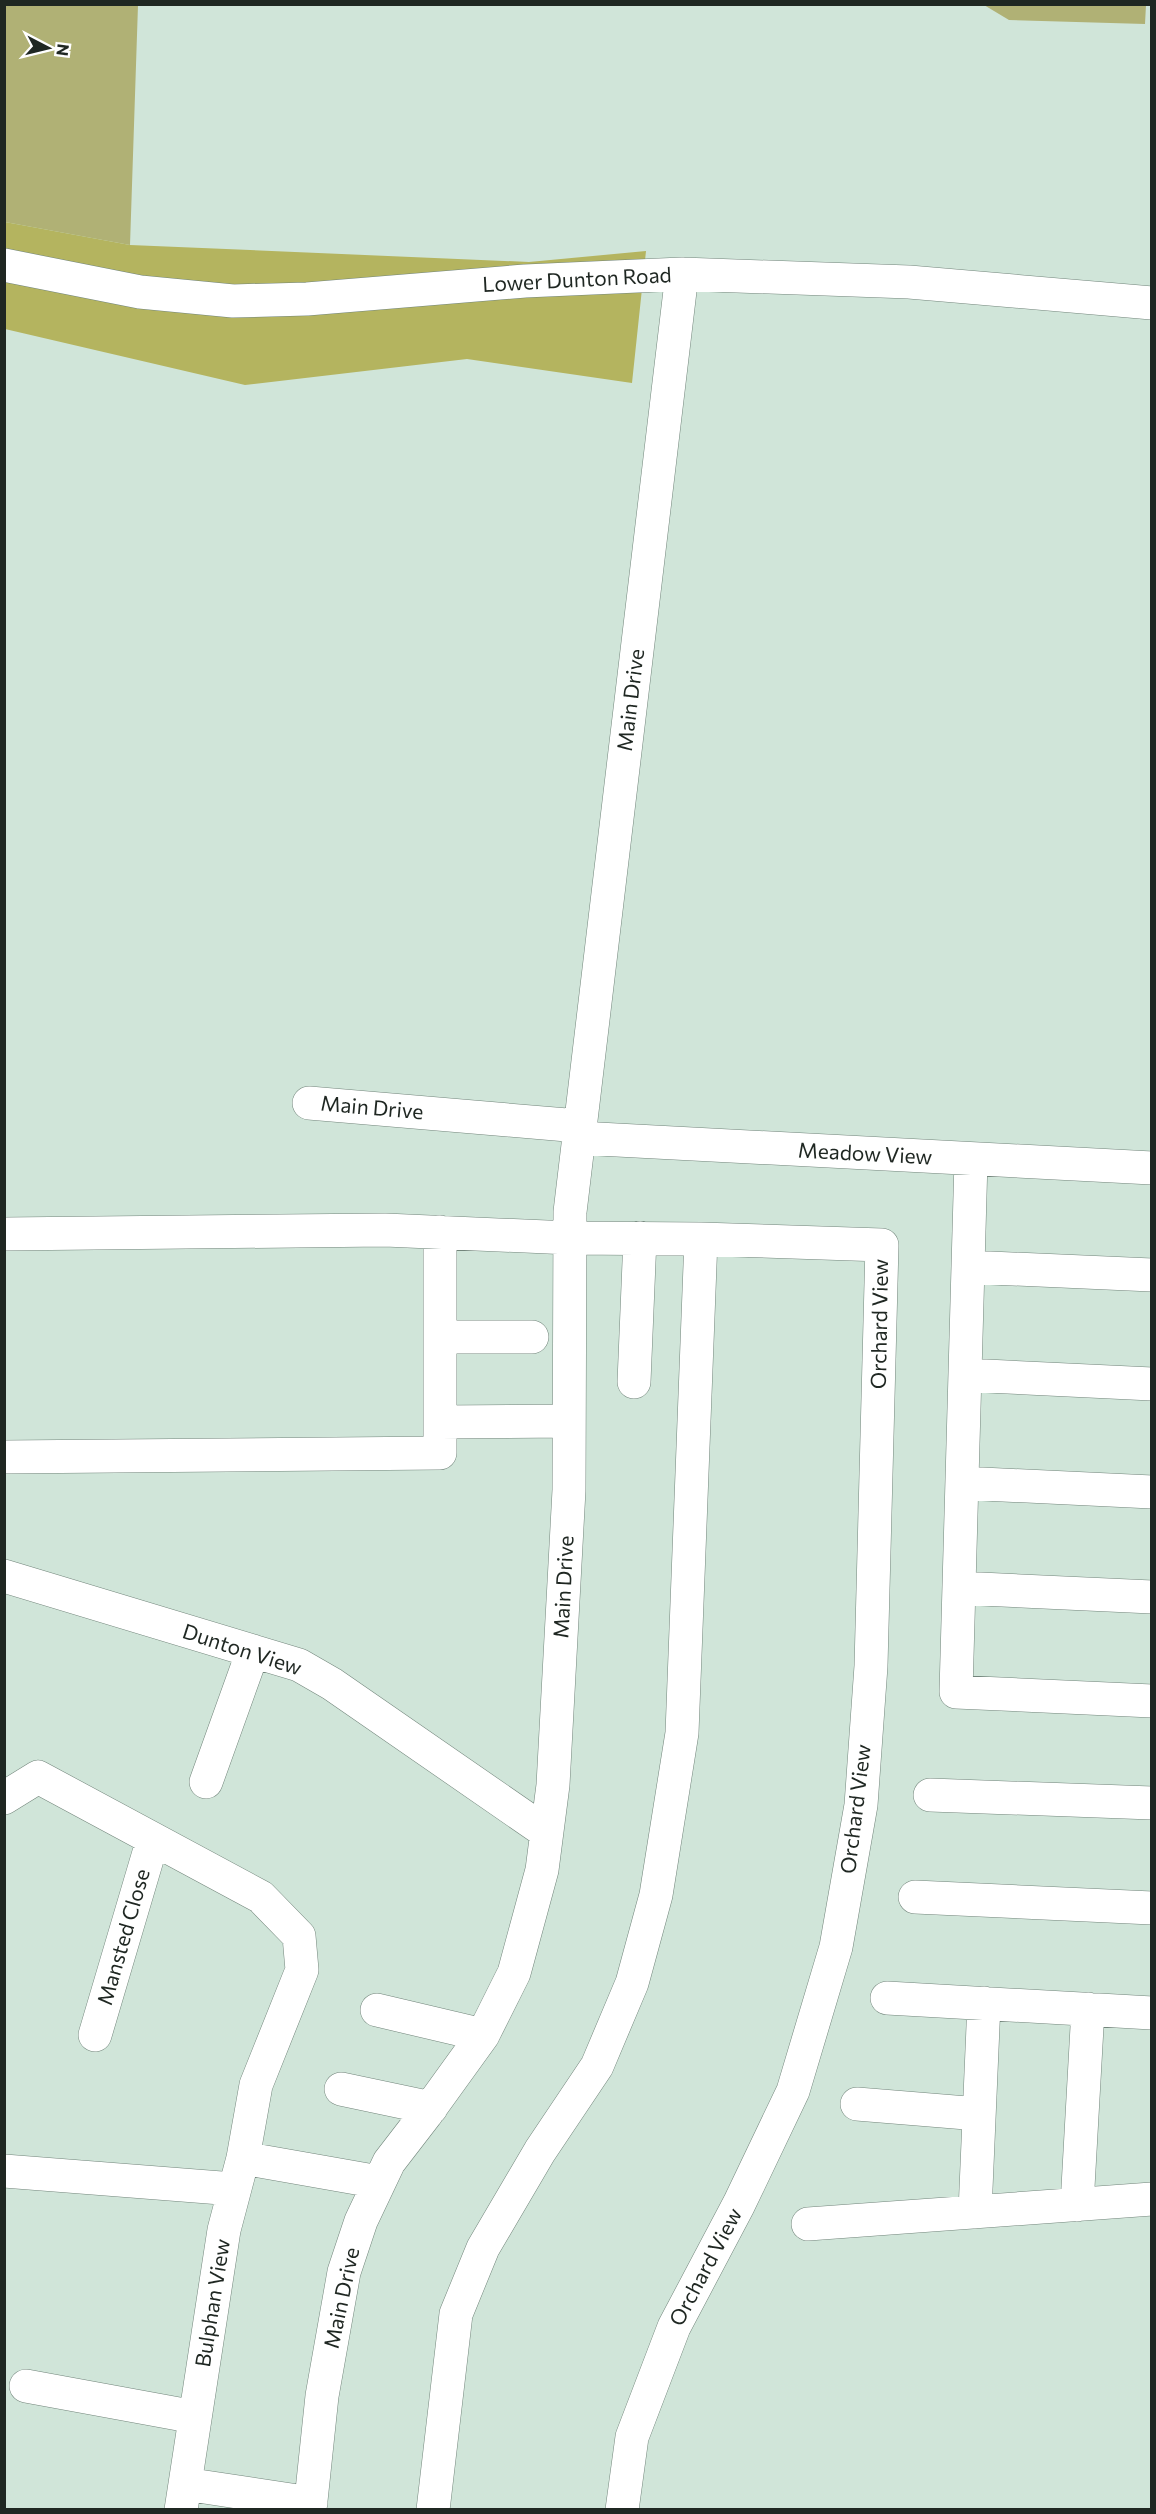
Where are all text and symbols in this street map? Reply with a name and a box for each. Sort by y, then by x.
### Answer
north arrow [18,18,78,78]
text: N [53,43,74,57]
street label: Lower Dunton Road [482,261,672,296]
street label: Main Drive [611,647,648,752]
street label: Main Drive [320,1090,425,1123]
street label: Meadow View [797,1136,933,1169]
street label: Orchard View [865,1258,892,1389]
street label: Main Drive [547,1535,578,1639]
street label: Dunton View [180,1618,305,1680]
street label: Orchard View [834,1742,875,1875]
street label: Mansted Close [91,1865,154,2008]
street label: Orchard View [663,2203,746,2330]
street label: Bulphan View [189,2237,234,2369]
street label: Main Drive [318,2245,363,2351]

